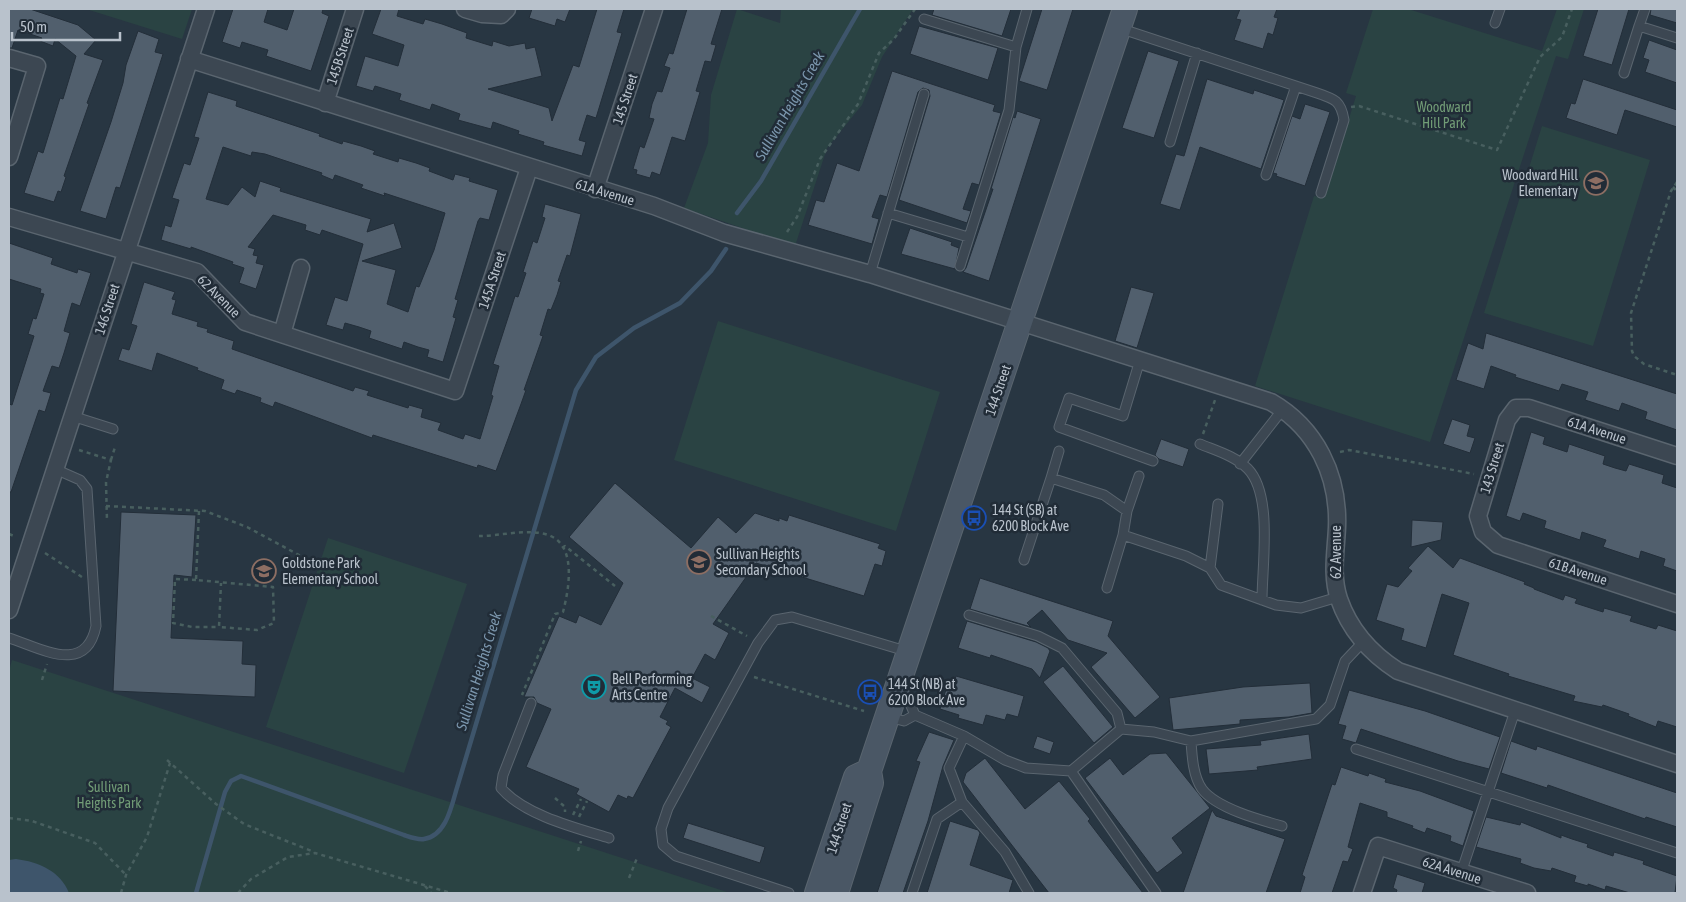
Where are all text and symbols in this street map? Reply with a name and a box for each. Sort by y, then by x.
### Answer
scale bar [12,10,120,42]
text: 50 m [20,18,47,35]
street label: 145B Street [323,25,357,87]
water label: Sullivan Heights Creek [751,48,828,164]
street label: 145 Street [609,72,641,126]
park label: Woodward Hill Park [1416,99,1472,131]
place label: Woodward Hill Elementary [1502,167,1578,199]
school or university icon: Woodward Hill Elementary [1583,170,1609,196]
street label: 61A Avenue [574,175,636,209]
street label: 145A Street [475,249,509,311]
street label: 62 Avenue [194,271,244,321]
street label: 146 Street [91,282,123,336]
street label: 144 Street [982,363,1014,417]
street label: 61A Avenue [1566,413,1628,447]
street label: 143 Street [1477,441,1507,495]
place label: 144 St (SB) at 6200 Block Ave [992,502,1069,534]
bus stop icon: 144 St (SB) at 6200 Block Ave [961,505,987,531]
street label: 62 Avenue [1328,525,1344,579]
place label: Sullivan Heights Secondary School [716,546,807,578]
school or university icon: Sullivan Heights Secondary School [686,549,712,575]
street label: 61B Avenue [1547,554,1609,588]
place label: Goldstone Park Elementary School [282,555,378,587]
school or university icon: Goldstone Park Elementary School [251,558,277,584]
water label: Sullivan Heights Creek [452,609,505,733]
place label: Bell Performing Arts Centre [612,671,692,703]
theatre icon: Bell Performing Arts Centre [581,674,607,700]
place label: 144 St (NB) at 6200 Block Ave [888,676,965,708]
bus stop icon: 144 St (NB) at 6200 Block Ave [857,679,883,705]
park label: Sullivan Heights Park [77,779,141,811]
street label: 144 Street [823,801,855,855]
street label: 62A Avenue [1421,853,1483,887]

